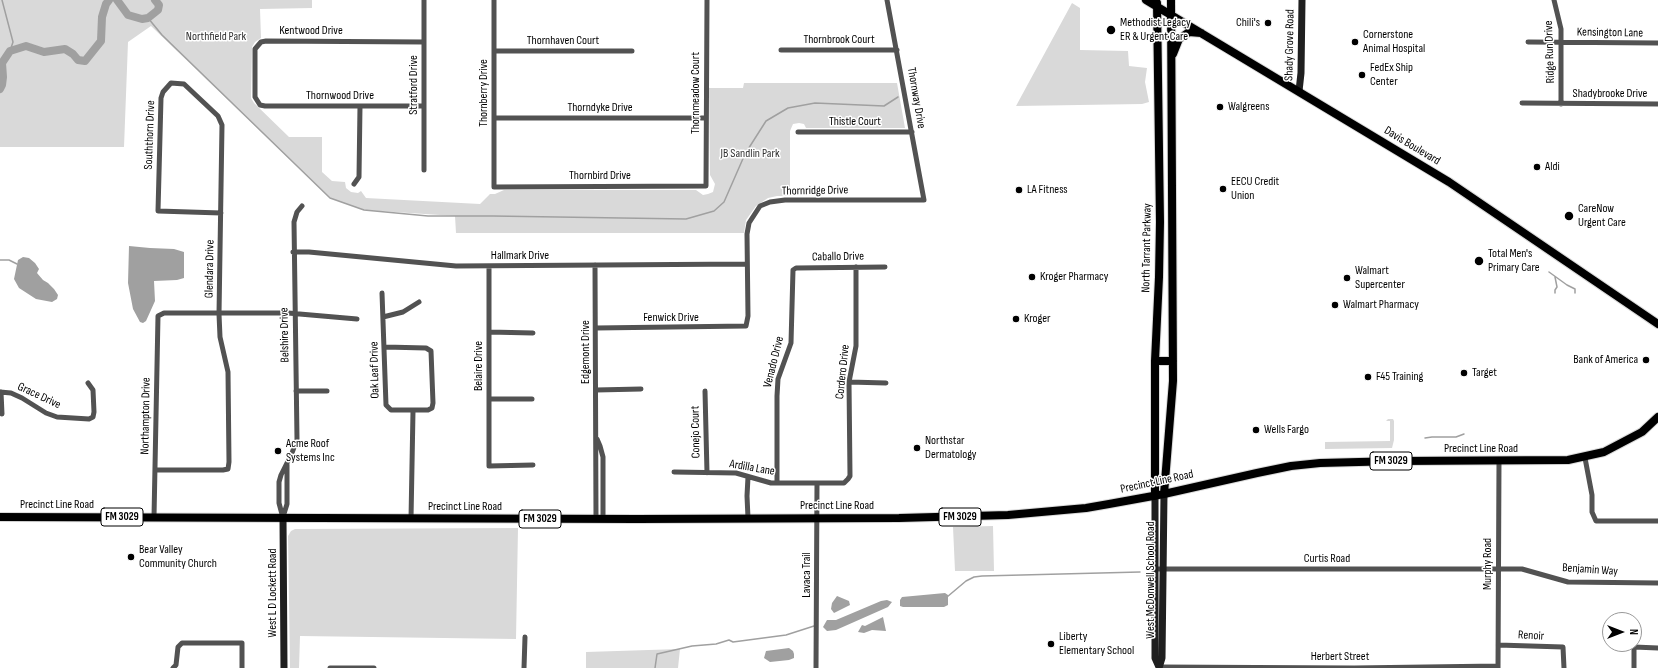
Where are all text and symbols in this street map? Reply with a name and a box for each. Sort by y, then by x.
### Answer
street label: Shady Grove Road [1282,9,1298,81]
place label: Methodist Legacy ER & Urgent Care [1120,16,1191,44]
place label: Chili's [1236,16,1260,30]
marker: Chili's [1263,18,1273,28]
street label: Ridge Run Drive [1542,20,1558,84]
street label: Kentwood Drive [279,24,343,38]
marker: Methodist Legacy ER & Urgent Care [1105,24,1117,36]
street label: Kensington Lane [1577,25,1643,41]
place label: Cornerstone Animal Hospital [1363,28,1425,56]
park label: Northfield Park [186,30,246,44]
street label: Thornbrook Court [803,33,875,47]
street label: Thornhaven Court [527,34,599,48]
marker: Cornerstone Animal Hospital [1350,37,1360,47]
street label: Thornmeadow Court [689,52,703,134]
street label: Stratford Drive [407,55,421,115]
street label: Thornberry Drive [477,59,491,127]
place label: FedEx Ship Center [1370,61,1413,89]
street label: Thornway Drive [904,66,928,130]
marker: FedEx Ship Center [1357,70,1367,80]
street label: Shadybrooke Drive [1573,87,1647,101]
street label: Thornwood Drive [306,89,374,103]
street label: Souththorn Drive [142,100,158,170]
place label: Walgreens [1228,100,1269,114]
street label: Thorndyke Drive [567,101,633,115]
marker: Walgreens [1215,102,1225,112]
street label: Thistle Court [829,115,881,129]
street label: Davis Boulevard [1381,124,1443,168]
park label: JB Sandlin Park [721,147,779,161]
place label: Aldi [1545,160,1560,174]
marker: Aldi [1532,162,1542,172]
street label: Thornbird Drive [569,169,631,183]
place label: EECU Credit Union [1231,175,1279,203]
street label: Thornridge Drive [782,183,848,199]
place label: LA Fitness [1027,183,1068,197]
marker: EECU Credit Union [1218,184,1228,194]
marker: LA Fitness [1014,185,1024,195]
place label: CareNow Urgent Care [1578,202,1626,230]
street label: North Tarrant Parkway [1139,203,1155,293]
marker: CareNow Urgent Care [1563,210,1575,222]
street label: Glendara Drive [202,240,218,298]
place label: Total Men's Primary Care [1488,247,1539,275]
street label: Hallmark Drive [491,249,549,263]
street label: Caballo Drive [812,249,864,265]
marker: Total Men's Primary Care [1473,255,1485,267]
place label: Walmart Supercenter [1355,264,1405,292]
place label: Kroger Pharmacy [1040,270,1108,284]
marker: Kroger Pharmacy [1027,272,1037,282]
marker: Walmart Supercenter [1342,273,1352,283]
place label: Walmart Pharmacy [1343,298,1419,312]
marker: Walmart Pharmacy [1330,300,1340,310]
street label: Belshire Drive [277,307,293,363]
street label: Fenwick Drive [643,311,699,325]
place label: Kroger [1024,312,1051,326]
marker: Kroger [1011,314,1021,324]
street label: Edgemont Drive [579,320,593,384]
street label: Venado Drive [761,335,787,389]
street label: Oak Leaf Drive [367,341,383,399]
street label: Belaire Drive [472,341,486,391]
street label: Cordero Drive [833,344,853,400]
place label: Bank of America [1573,353,1638,367]
marker: Bank of America [1641,355,1651,365]
place label: Target [1472,366,1497,380]
marker: Target [1459,368,1469,378]
place label: F45 Training [1376,370,1423,384]
marker: F45 Training [1363,372,1373,382]
street label: Northampton Drive [138,377,154,455]
street label: Grace Drive [15,380,63,412]
street label: Conejo Court [688,406,704,458]
place label: Wells Fargo [1264,423,1309,437]
marker: Wells Fargo [1251,425,1261,435]
place label: Northstar Dermatology [925,434,976,462]
place label: Acme Roof Systems Inc [286,437,335,465]
street label: Precinct Line Road [1444,442,1518,456]
marker: Northstar Dermatology [912,443,922,453]
marker: Acme Roof Systems Inc [273,446,283,456]
road number: FM 3029 [1370,452,1412,470]
street label: Ardilla Lane [728,457,776,479]
street label: Precinct Line Road [1119,467,1195,497]
street label: Precinct Line Road [20,498,94,512]
street label: Precinct Line Road [800,499,874,513]
street label: Precinct Line Road [428,500,502,514]
road number: FM 3029 [101,508,143,526]
road number: FM 3029 [939,508,981,526]
road number: FM 3029 [519,510,561,528]
street label: West McDonwell School Road [1144,521,1158,639]
street label: Murphy Road [1481,538,1495,590]
place label: Bear Valley Community Church [139,543,217,571]
street label: West L D Lockett Road [266,549,280,637]
marker: Bear Valley Community Church [126,552,136,562]
street label: Lavaca Trail [800,552,814,598]
street label: Curtis Road [1304,552,1350,566]
street label: Benjamin Way [1562,561,1618,579]
north arrow [1602,612,1642,652]
street label: Renoir [1518,628,1544,644]
text: N [1627,629,1640,635]
place label: Liberty Elementary School [1059,630,1134,658]
marker: Liberty Elementary School [1046,639,1056,649]
street label: Herbert Street [1311,650,1369,664]

